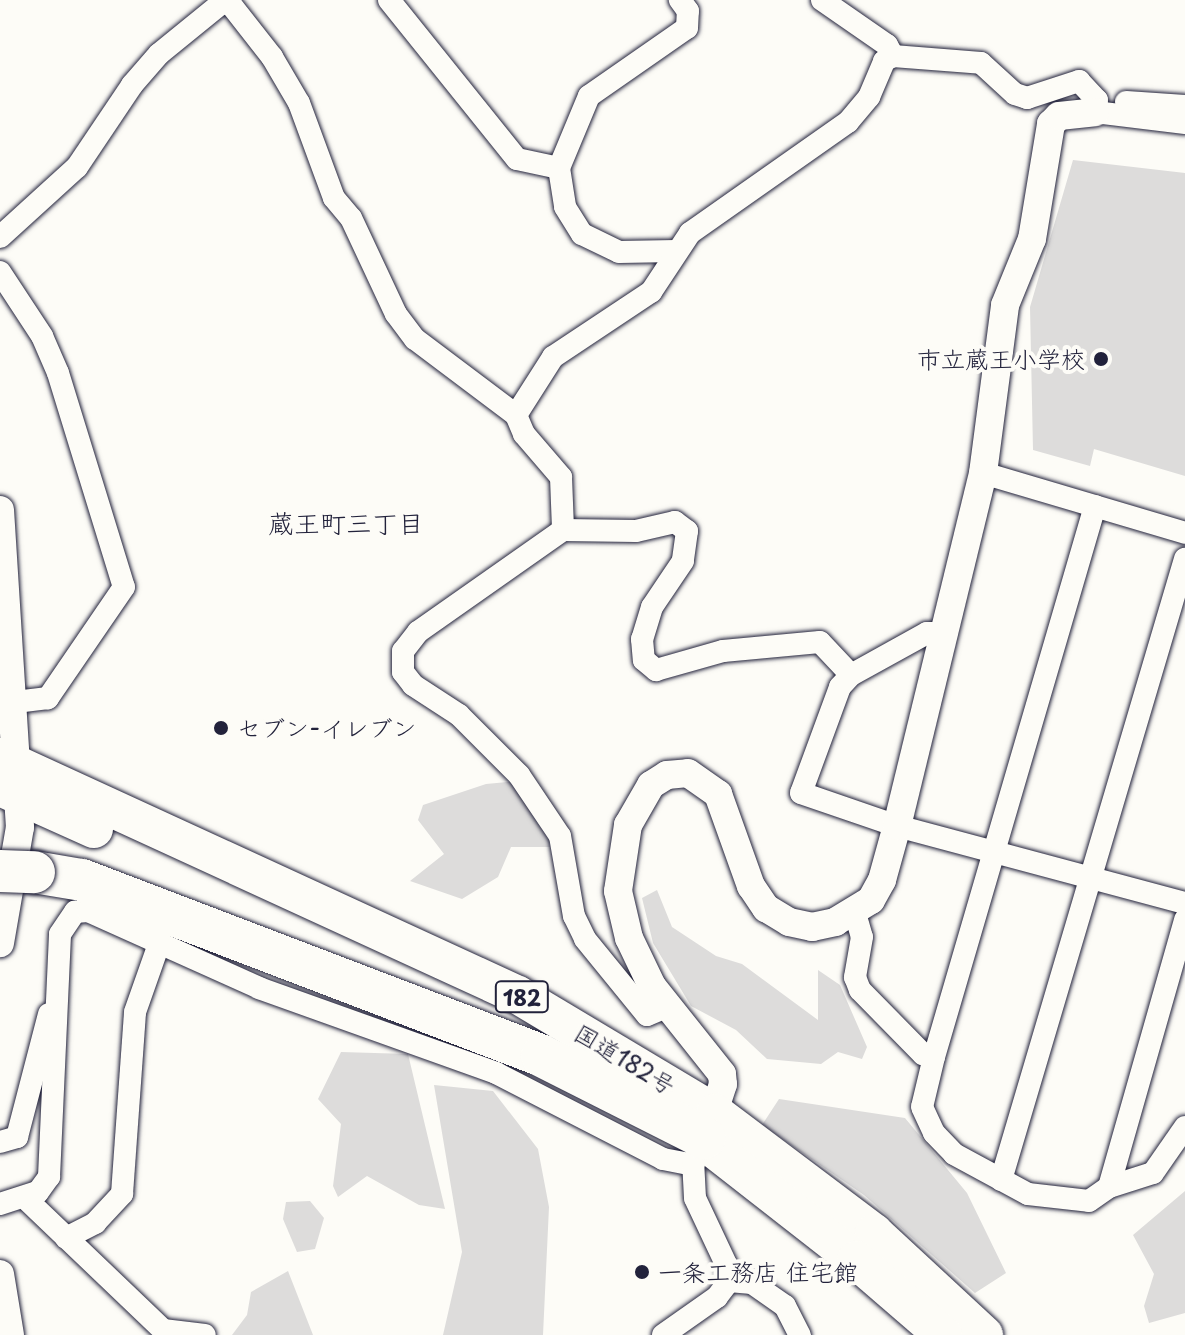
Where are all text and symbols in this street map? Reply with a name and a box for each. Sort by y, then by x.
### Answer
place label: 市立蔵王小学校 [917,345,1085,373]
marker: 市立蔵王小学校 [1092,350,1110,368]
district label: 蔵王町三丁目 [268,507,424,539]
place label: セブン-イレブン [237,714,417,742]
marker: セブン-イレブン [212,719,230,737]
road number: 182 [494,979,550,1015]
street label: 国道182号 [569,1018,681,1100]
place label: 一条工務店 住宅館 [658,1258,858,1286]
marker: 一条工務店 住宅館 [633,1263,651,1281]

